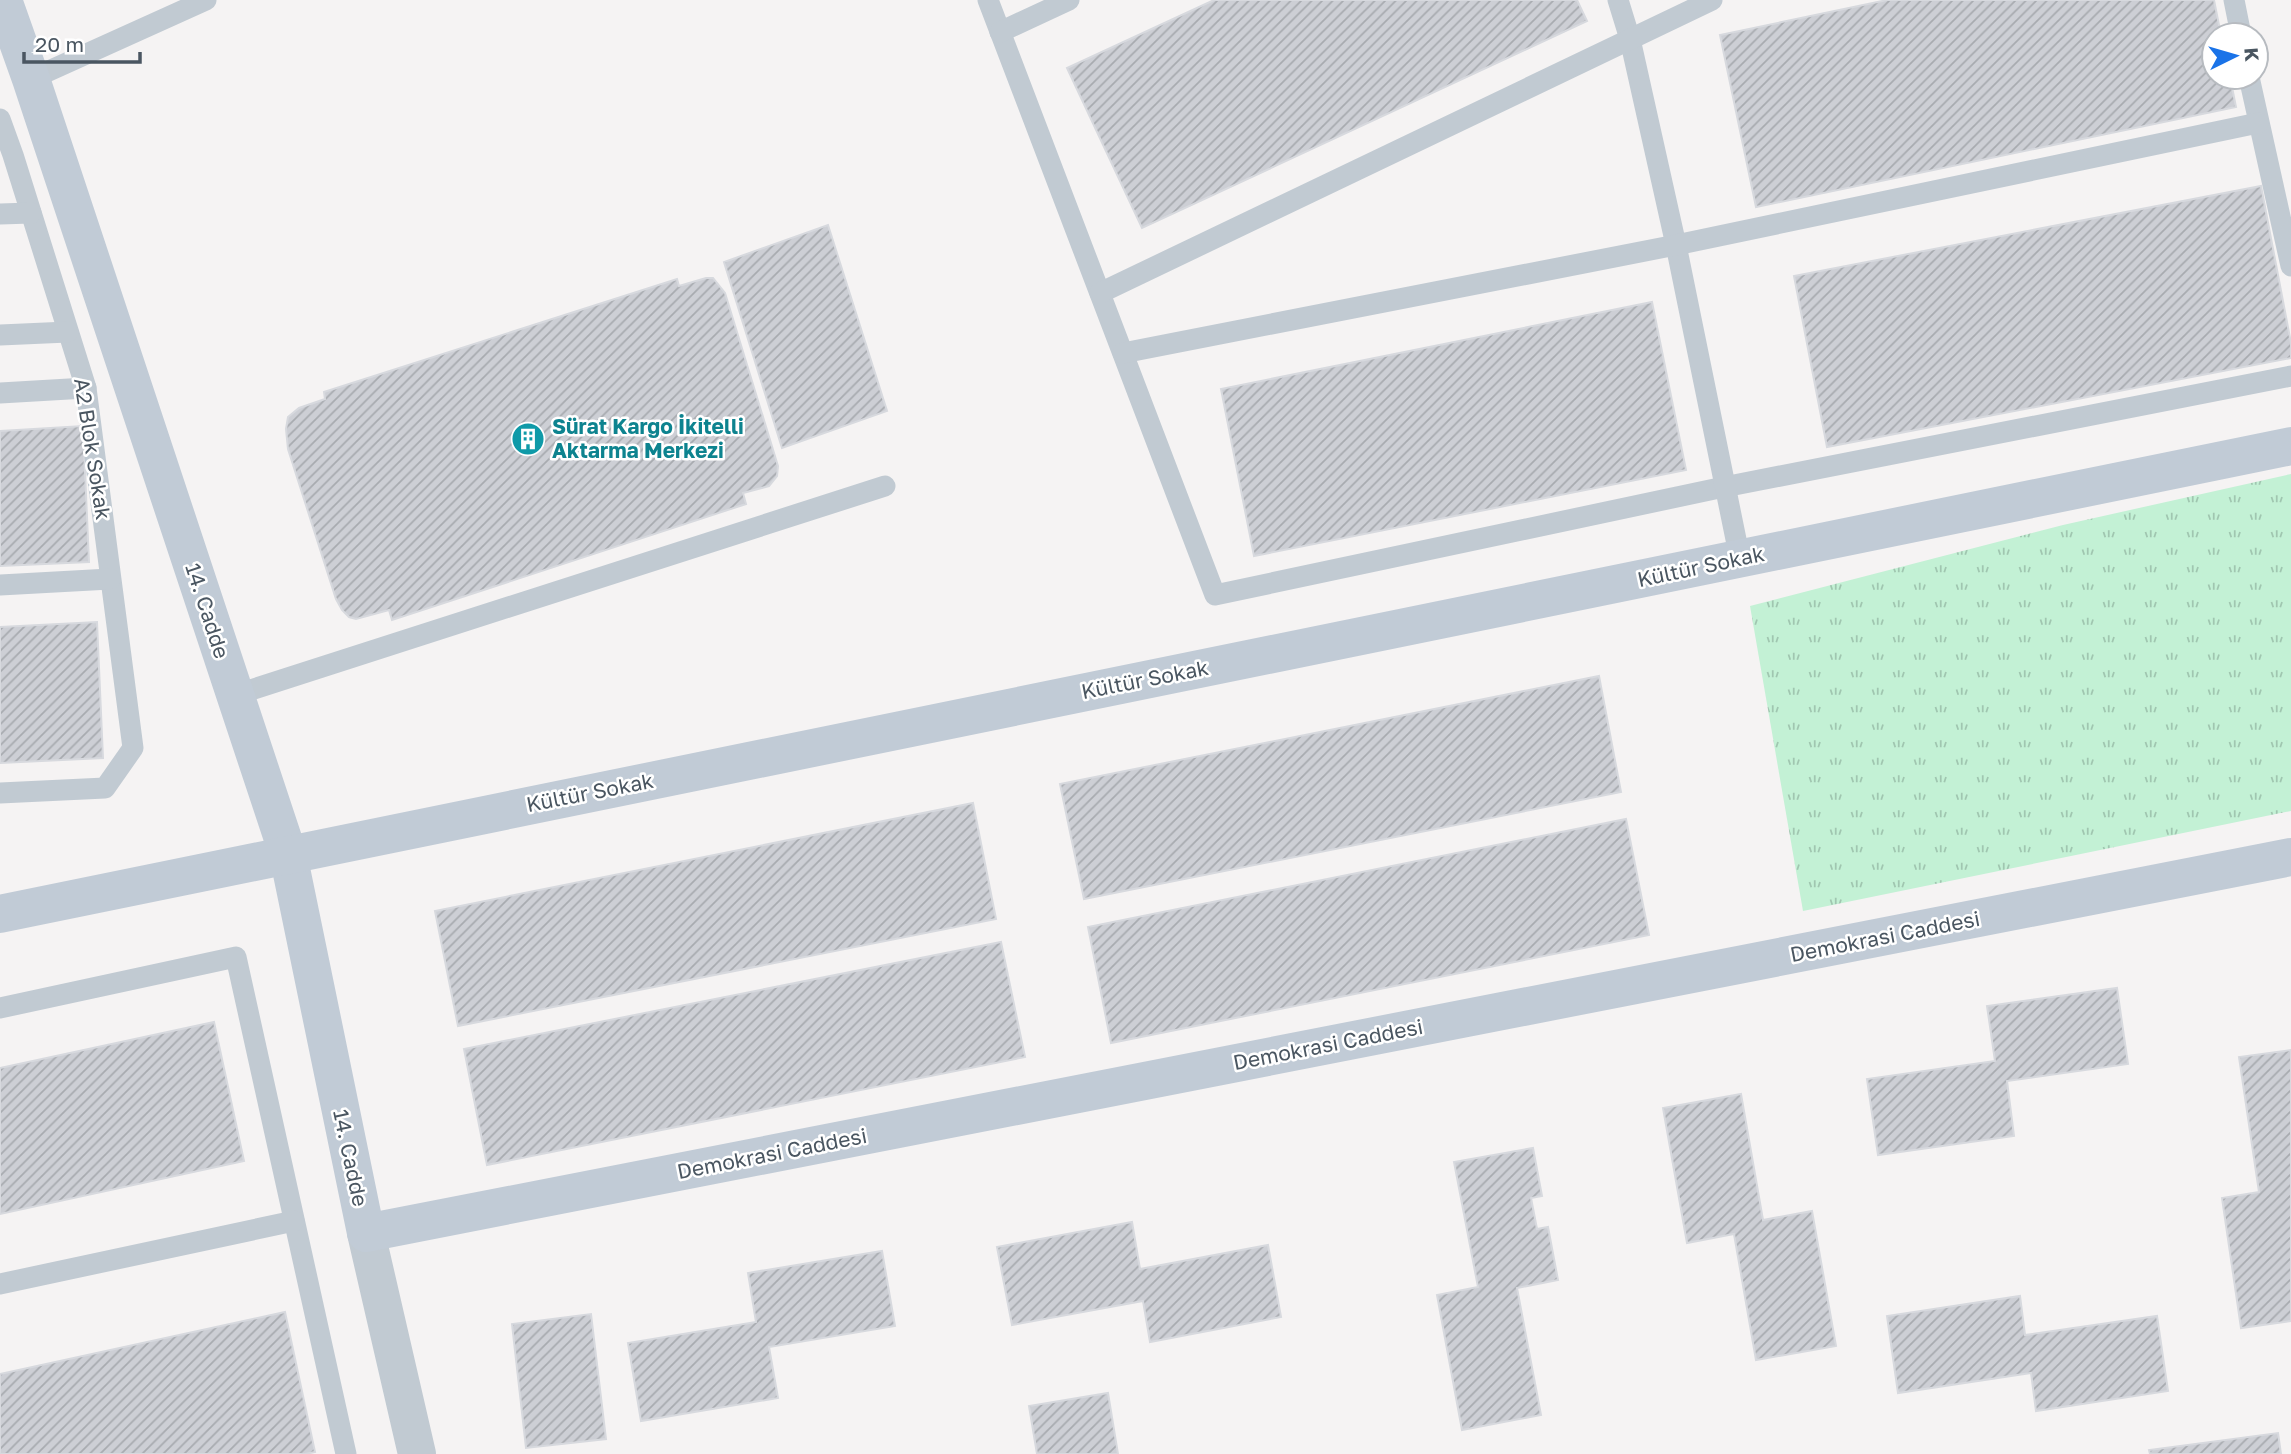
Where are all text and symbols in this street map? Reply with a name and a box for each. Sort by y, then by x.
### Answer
scale bar [24,21,140,65]
north arrow [2200,21,2270,91]
text: 20 m [35,31,84,57]
text: K [2240,47,2265,63]
street label: A2 Blok Sokak [69,376,117,522]
place label: Sürat Kargo İkitelli Aktarma Merkezi [552,413,744,463]
building icon: Sürat Kargo İkitelli Aktarma Merkezi [509,420,547,458]
street label: Kültür Sokak [1635,540,1767,592]
street label: 14. Cadde [180,560,236,662]
street label: Kültür Sokak [1079,654,1211,704]
street label: Kültür Sokak [524,767,656,817]
street label: Demokrasi Caddesi [1788,905,1982,967]
street label: Demokrasi Caddesi [1231,1013,1425,1075]
street label: 14. Cadde [328,1107,374,1209]
street label: Demokrasi Caddesi [675,1122,869,1184]

